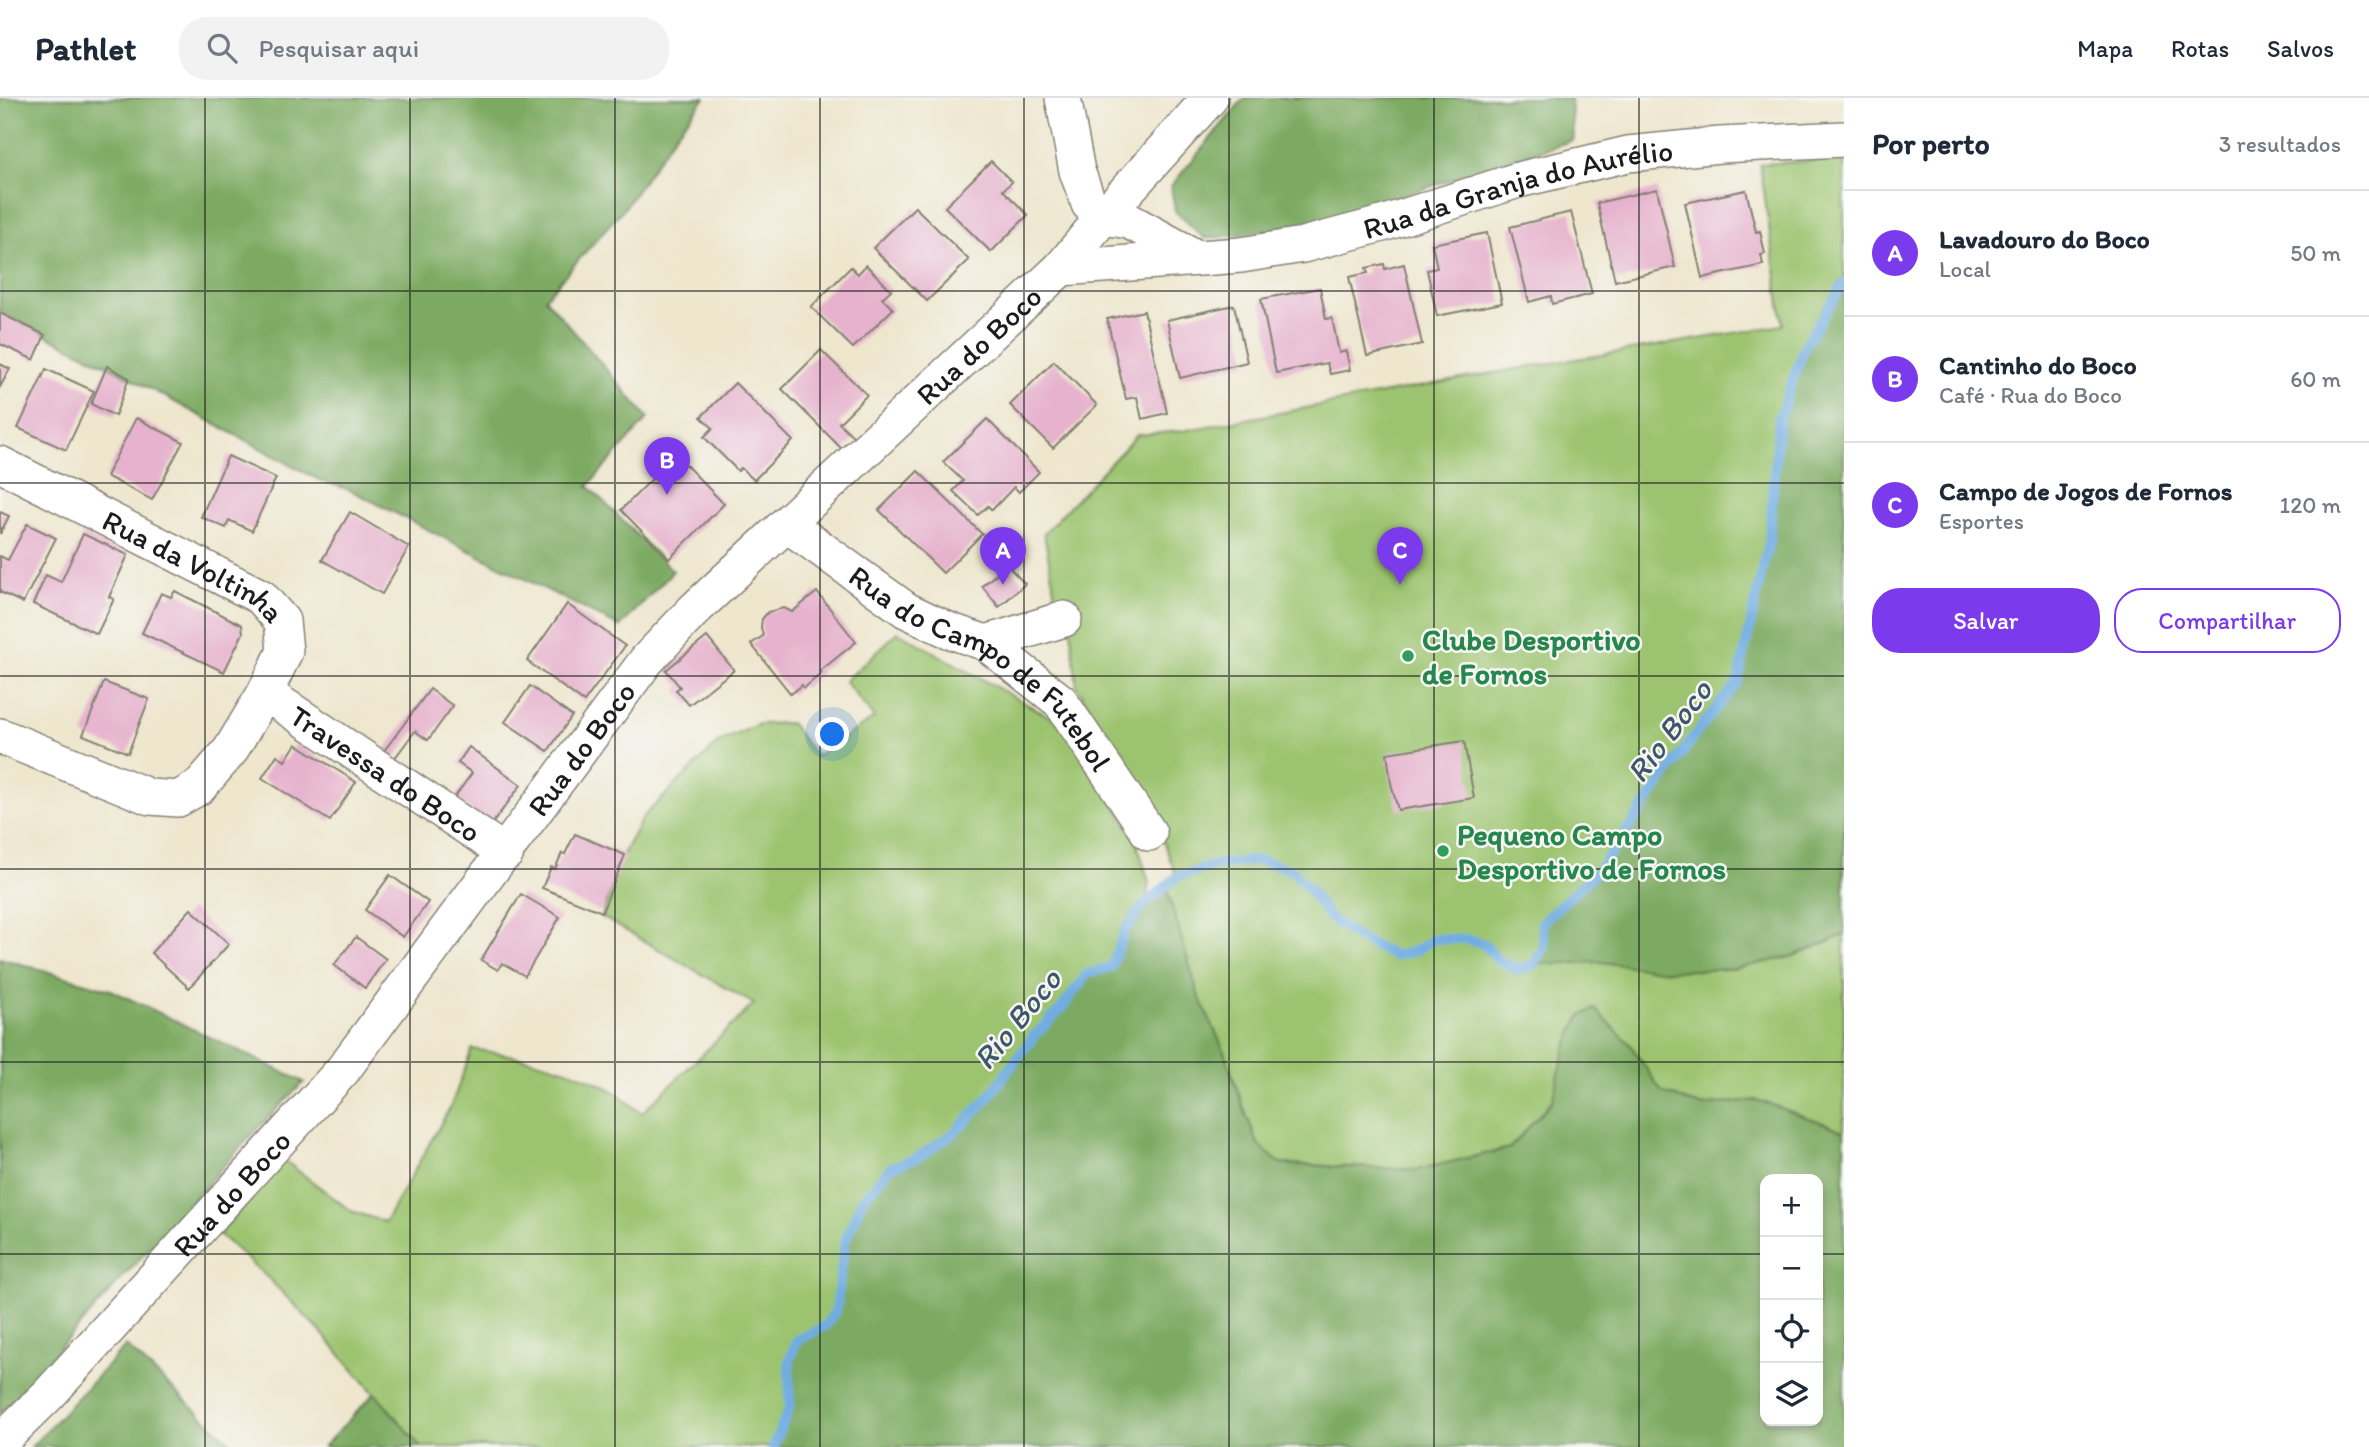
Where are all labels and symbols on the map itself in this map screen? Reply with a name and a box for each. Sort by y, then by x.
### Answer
street label: Rua da Granja do Aurélio [1359,131,1675,247]
street label: Rua do Boco [908,277,1049,412]
pin: B [644,437,690,495]
street label: Rua da Voltinha [97,501,293,630]
pin: A [980,527,1026,585]
pin: C [1377,527,1423,585]
street label: Rua do Campo de Futebol [842,557,1120,778]
place label: Clube Desportivo de Fornos [1422,621,1641,692]
marker: Clube Desportivo de Fornos [1400,648,1416,664]
water label: Rio Boco [1618,671,1721,790]
street label: Rua do Boco [519,674,643,823]
street label: Travessa do Boco [283,696,488,850]
your location [815,717,849,751]
place label: Pequeno Campo Desportivo de Fornos [1457,816,1726,887]
marker: Pequeno Campo Desportivo de Fornos [1435,843,1451,859]
water label: Rio Boco [965,960,1070,1077]
street label: Rua do Boco [164,1122,298,1264]

